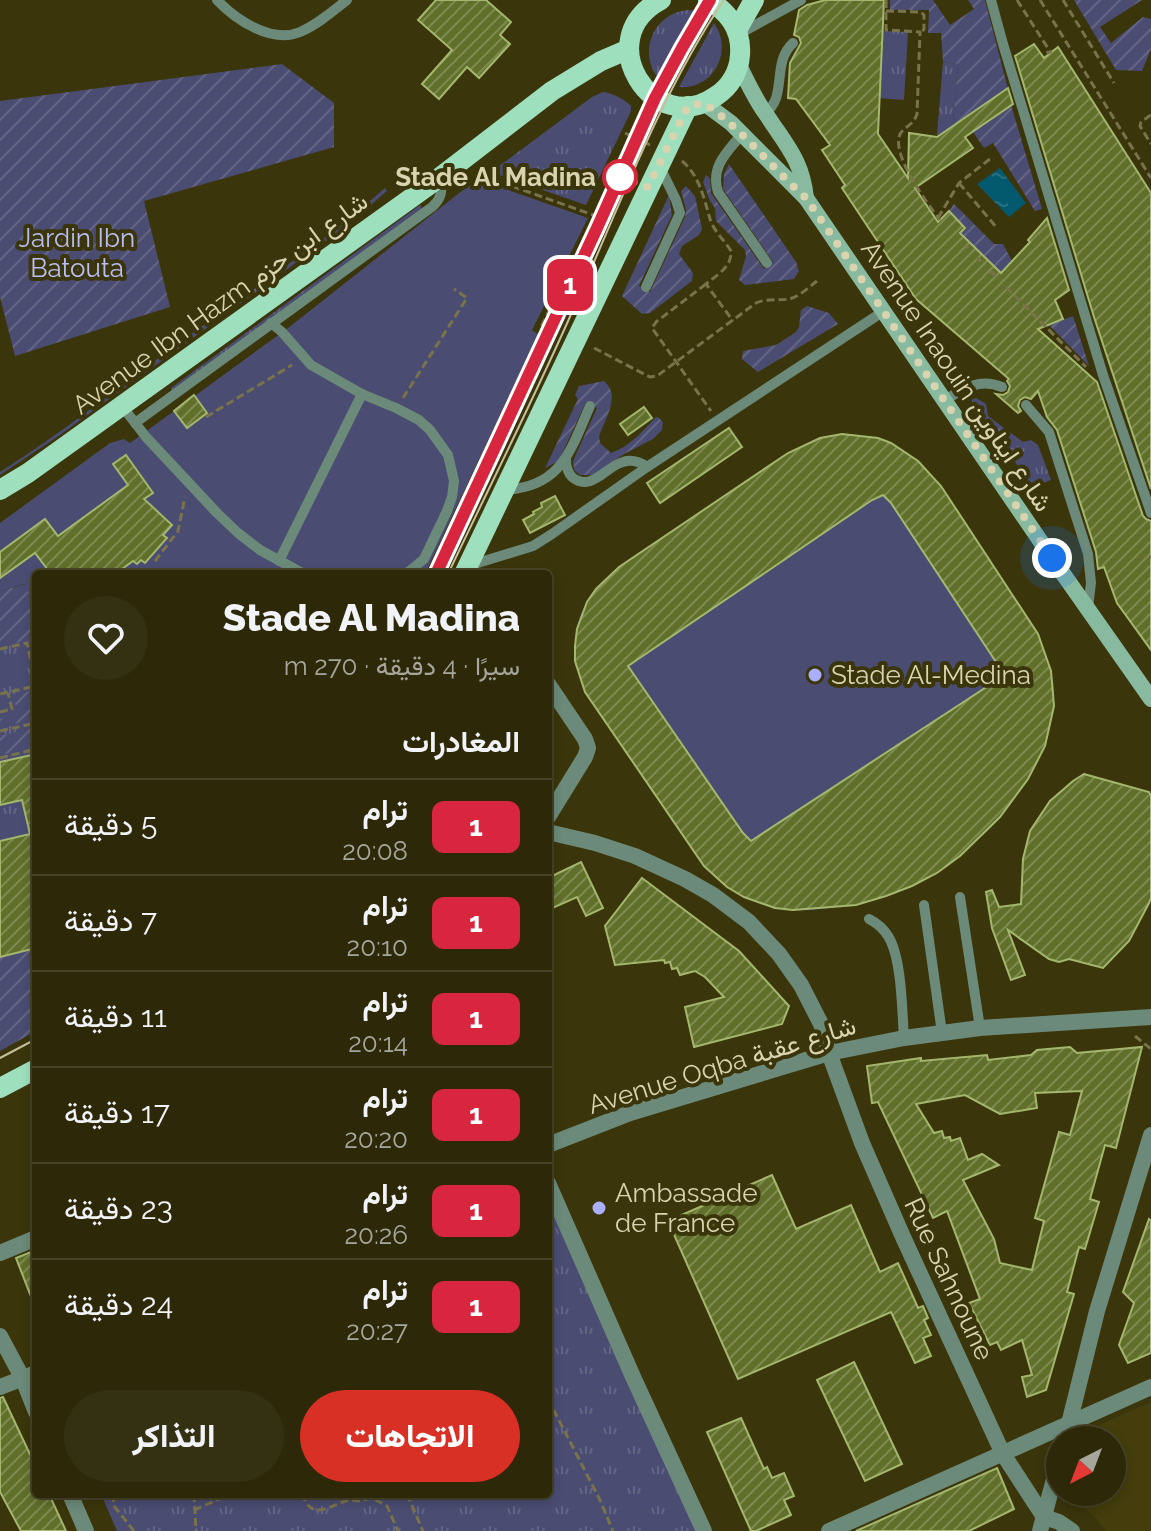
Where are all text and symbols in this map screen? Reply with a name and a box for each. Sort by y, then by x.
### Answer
marker: Stade Al Madina [603,160,637,194]
place label: Stade Al Madina [395,162,596,192]
street label: Avenue Ibn Hazm شارع ابن حزم [67,186,375,423]
park label: Jardin Ibn Batouta [19,223,135,283]
street label: Avenue Inaouin شارع ايناوين [853,235,1059,519]
line badge: 1 [544,259,596,311]
text: 1 [563,268,577,301]
your location [1032,538,1072,578]
text: Stade Al Madina [223,595,520,640]
button: heart [64,596,148,680]
text: سيرًا · 4 دقيقة · 270 m [284,651,520,681]
place label: Stade Al-Medina [831,660,1031,690]
marker: Stade Al-Medina [806,666,824,684]
text: المغادرات [402,724,520,759]
text: ترام [362,792,408,827]
text: 5 دقيقة [64,807,157,842]
text: 1 [469,810,483,843]
text: 20:08 [342,836,408,866]
text: ترام [362,888,408,923]
text: 7 دقيقة [64,903,157,938]
text: 1 [469,906,483,939]
text: 20:10 [347,932,408,962]
text: ترام [362,984,408,1019]
text: 11 دقيقة [64,999,167,1034]
text: 1 [469,1002,483,1035]
street label: Avenue Oqba شارع عقبة [585,1010,860,1123]
text: 20:14 [348,1028,408,1058]
text: ترام [362,1080,408,1115]
text: 17 دقيقة [64,1095,170,1130]
text: 1 [469,1098,483,1131]
text: 20:20 [344,1124,408,1154]
text: ترام [362,1176,408,1211]
place label: Ambassade de France [615,1178,757,1238]
text: 23 دقيقة [64,1191,173,1226]
street label: Rue Sahnoune [898,1193,1000,1365]
text: 1 [469,1194,483,1227]
marker: Ambassade de France [590,1199,608,1217]
text: 20:26 [344,1220,408,1250]
text: ترام [362,1272,408,1307]
text: 24 دقيقة [64,1287,173,1322]
text: 1 [469,1290,483,1323]
text: 20:27 [346,1316,408,1346]
button: التذاكر [64,1390,284,1482]
button: الاتجاهات [300,1390,520,1482]
north arrow [1046,1426,1126,1506]
map controls [1046,1426,1126,1506]

